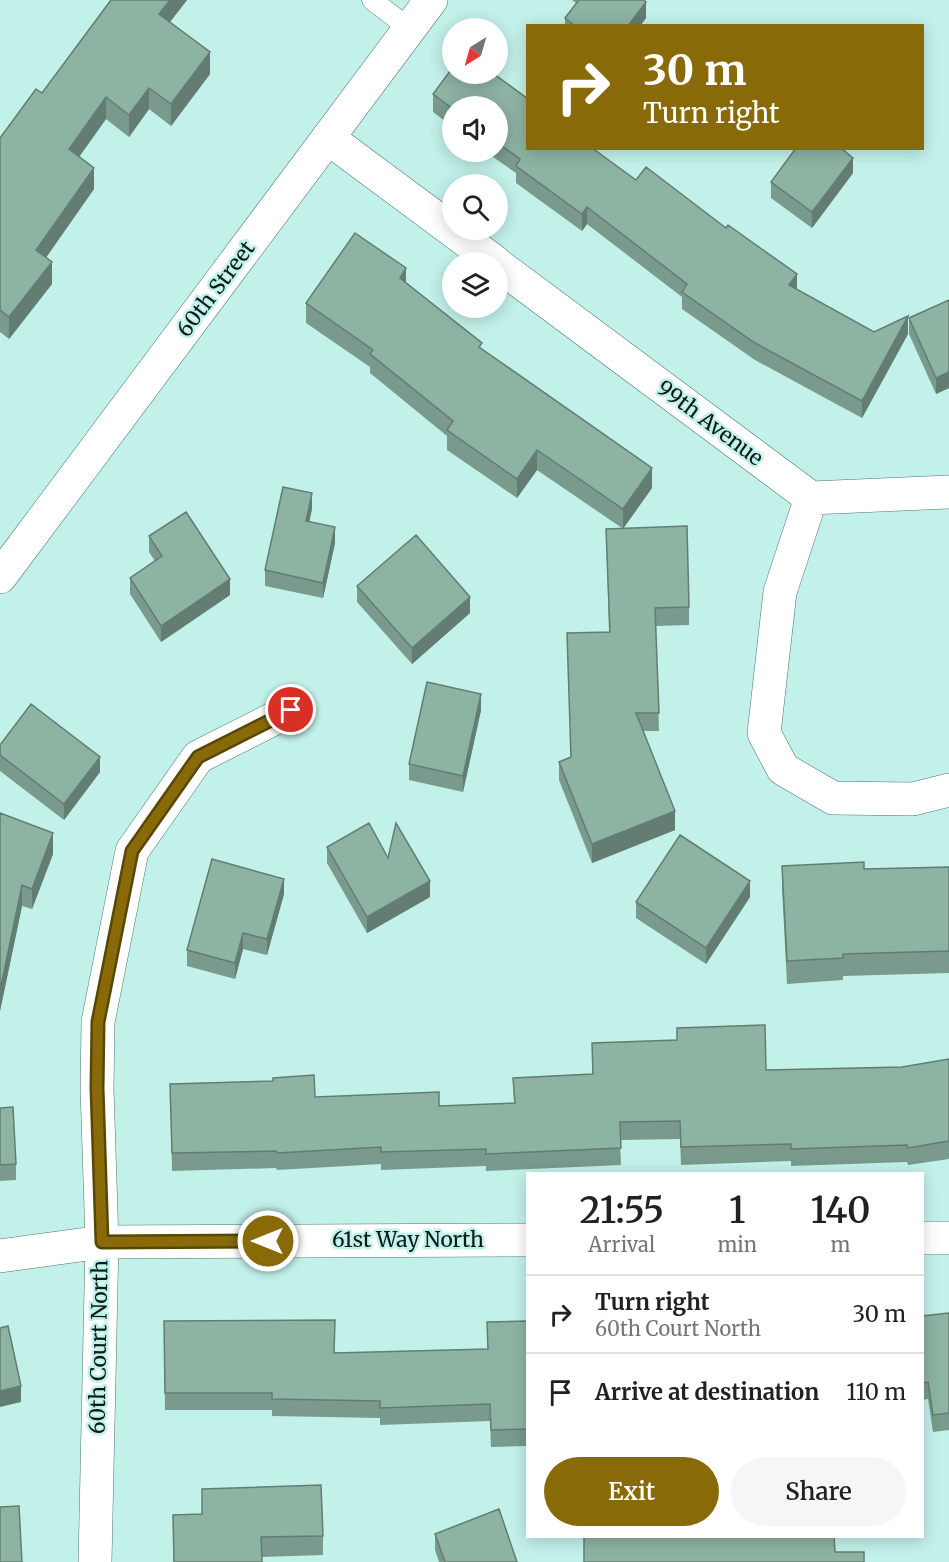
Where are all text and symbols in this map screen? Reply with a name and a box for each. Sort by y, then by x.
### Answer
north arrow [442,18,508,84]
map controls [442,18,508,318]
text: 30 m [643,44,747,96]
icon: right [544,48,622,126]
button: sound [442,96,508,162]
text: Turn right [643,96,780,130]
button: search [442,174,508,240]
street label: 60th Street [171,235,260,342]
button: layers [442,252,508,318]
street label: 99th Avenue [652,374,769,471]
pin [265,684,316,735]
icon: arrive [274,693,307,726]
text: 21:55 [579,1188,664,1233]
text: 1 [729,1188,746,1233]
text: 140 [811,1188,871,1233]
position arrow [236,1209,300,1273]
street label: 61st Way North [332,1226,484,1253]
text: Arrival [588,1232,655,1257]
text: min [718,1232,757,1257]
text: m [831,1232,850,1257]
street label: 60th Court North [83,1260,114,1434]
text: Turn right [595,1288,709,1316]
icon: right [544,1298,577,1331]
text: 30 m [852,1300,906,1328]
text: 60th Court North [595,1316,761,1341]
icon: arrive [544,1376,577,1409]
text: Arrive at destination [595,1378,819,1406]
text: 110 m [847,1378,906,1406]
button: Exit [544,1457,719,1526]
button: Share [731,1457,906,1526]

